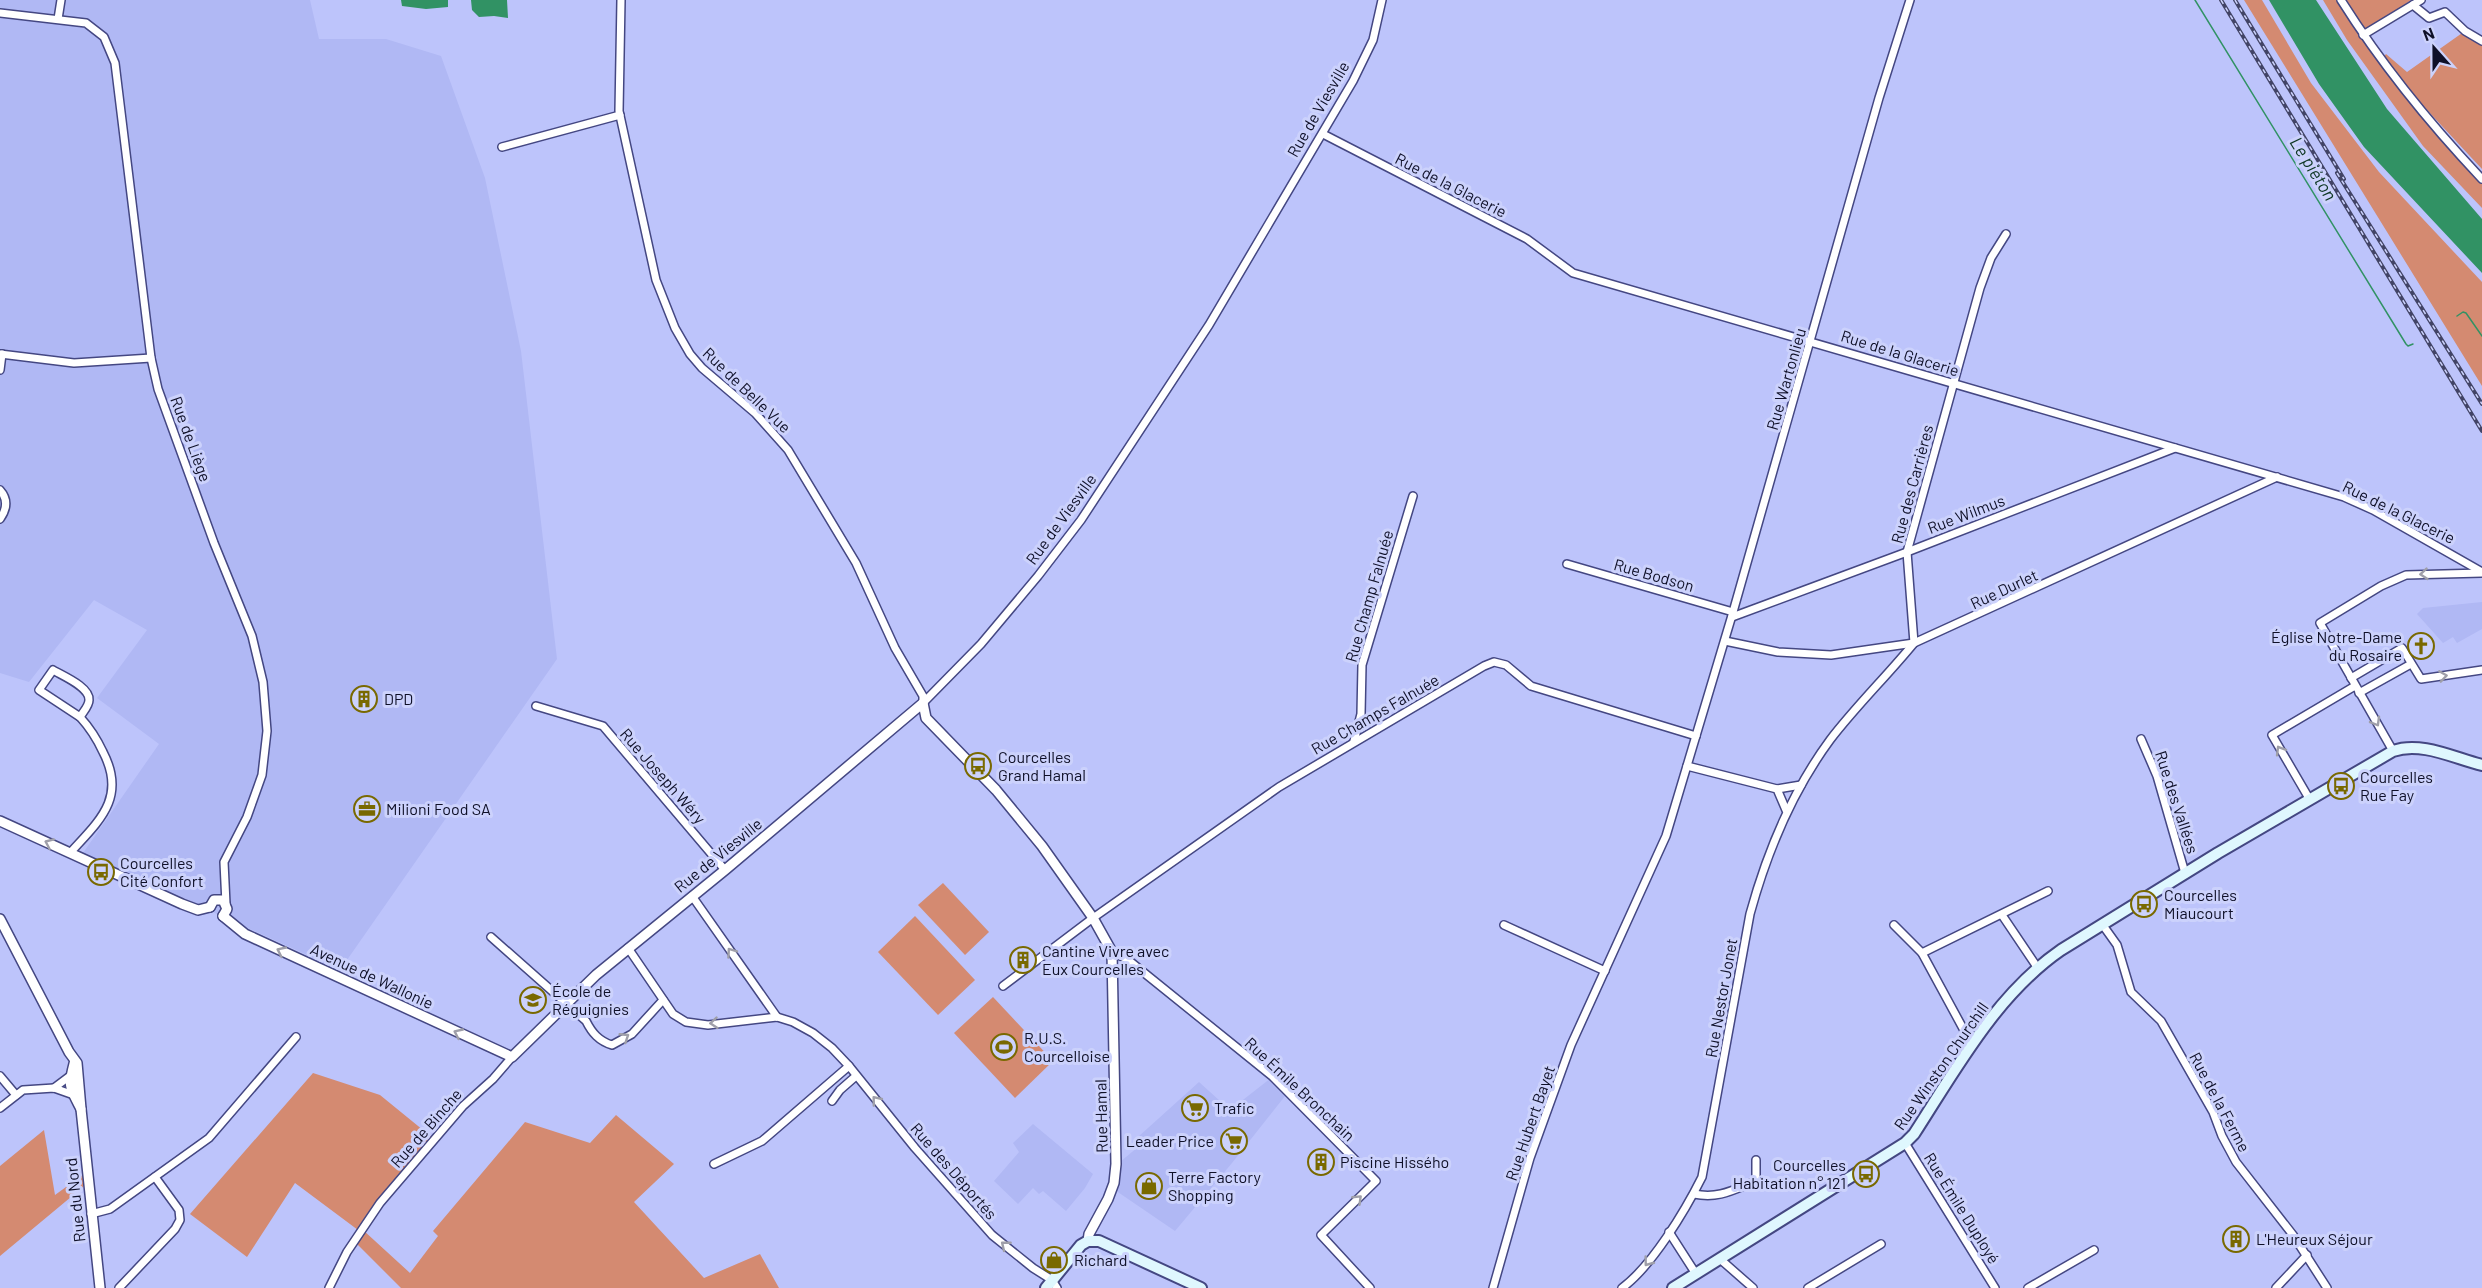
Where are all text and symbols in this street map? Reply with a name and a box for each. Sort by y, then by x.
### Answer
north arrow [2404,18,2464,78]
text: N [2420,23,2437,44]
street label: Rue de Viesville [1283,58,1353,160]
water label: Le piéton [2286,133,2342,204]
street label: Rue de la Glacerie [1392,148,1510,221]
street label: Rue Wartonlieu [1762,326,1809,432]
street label: Rue de la Glacerie [1839,326,1962,380]
street label: Rue de Belle Vue [700,343,795,436]
street label: Rue de Liège [167,394,216,484]
street label: Rue des Carrières [1887,423,1936,545]
street label: Rue de Viesville [1021,470,1100,568]
street label: Rue de la Glacerie [2340,476,2458,547]
street label: Rue Wilmus [1924,490,2007,537]
street label: Rue Champ Falnuée [1341,528,1396,664]
street label: Rue Bodson [1612,554,1696,595]
street label: Rue Durlet [1967,565,2040,612]
one-way arrow [2419,567,2428,580]
place label: Église Notre-Dame du Rosaire [2271,627,2402,664]
church icon: Église Notre-Dame du Rosaire [2406,631,2436,661]
street label: Rue Champs Falnuée [1308,669,1442,758]
one-way arrow [2438,670,2447,682]
building icon: DPD [349,684,379,714]
place label: DPD [384,689,413,708]
one-way arrow [2369,716,2380,726]
street label: Rue Joseph Wéry [617,724,710,828]
one-way arrow [2276,745,2287,756]
place label: Courcelles Grand Hamal [998,747,1086,784]
street label: Rue des Vallées [2152,748,2203,856]
bus stop icon: Courcelles Grand Hamal [963,751,993,781]
place label: Courcelles Rue Fay [2360,767,2433,804]
bus stop icon: Courcelles Rue Fay [2326,771,2356,801]
office icon: Milioni Food SA [352,794,382,824]
place label: Milioni Food SA [386,799,491,818]
street label: Rue de Viesville [670,813,765,896]
one-way arrow [44,839,55,851]
place label: Courcelles Cité Confort [120,853,204,890]
bus stop icon: Courcelles Cité Confort [86,857,116,887]
place label: Courcelles Miaucourt [2164,885,2237,922]
bus stop icon: Courcelles Miaucourt [2129,889,2159,919]
street label: Rue Nestor Jonet [1701,937,1740,1059]
street label: Avenue de Wallonie [308,939,437,1012]
place label: Cantine Vivre avec Eux Courcelles [1042,941,1169,978]
building icon: Cantine Vivre avec Eux Courcelles [1008,945,1038,975]
one-way arrow [277,946,288,958]
one-way arrow [728,947,739,958]
place label: École de Réguignies [552,981,629,1018]
school or university icon: École de Réguignies [518,985,548,1015]
street label: Rue Winston Churchill [1889,998,1992,1133]
one-way arrow [709,1017,718,1030]
one-way arrow [454,1028,465,1040]
place label: R.U.S. Courcelloise [1024,1028,1110,1065]
sports icon: R.U.S. Courcelloise [989,1032,1019,1062]
one-way arrow [618,1033,629,1044]
street label: Rue Émile Bronchain [1241,1033,1359,1144]
street label: Rue de la Ferme [2186,1049,2255,1155]
street label: Rue Hubert Bayet [1501,1063,1558,1183]
street label: Rue Hamal [1090,1079,1111,1153]
street label: Rue de Binche [386,1084,465,1171]
supermarket icon: Trafic [1180,1093,1210,1123]
one-way arrow [872,1095,883,1106]
place label: Trafic [1214,1098,1254,1117]
street label: Rue des Déportés [907,1119,1001,1223]
supermarket icon: Leader Price [1219,1126,1249,1156]
place label: Leader Price [1126,1131,1214,1150]
building icon: Piscine Hissého [1306,1147,1336,1177]
street label: Rue Émile Duployé [1921,1149,2004,1267]
place label: Piscine Hissého [1340,1152,1449,1171]
place label: Courcelles Habitation n° 121 [1733,1155,1846,1192]
street label: Rue du Nord [61,1157,88,1243]
bus stop icon: Courcelles Habitation n° 121 [1851,1159,1881,1189]
place label: Terre Factory Shopping [1168,1167,1261,1204]
shop icon: Terre Factory Shopping [1134,1171,1164,1201]
one-way arrow [1351,1195,1362,1206]
building icon: L'Heureux Séjour [2221,1224,2251,1254]
place label: L'Heureux Séjour [2256,1229,2373,1248]
one-way arrow [1001,1242,1012,1253]
shop icon: Richard [1039,1245,1069,1275]
place label: Richard [1074,1250,1127,1269]
one-way arrow [1644,1255,1655,1266]

